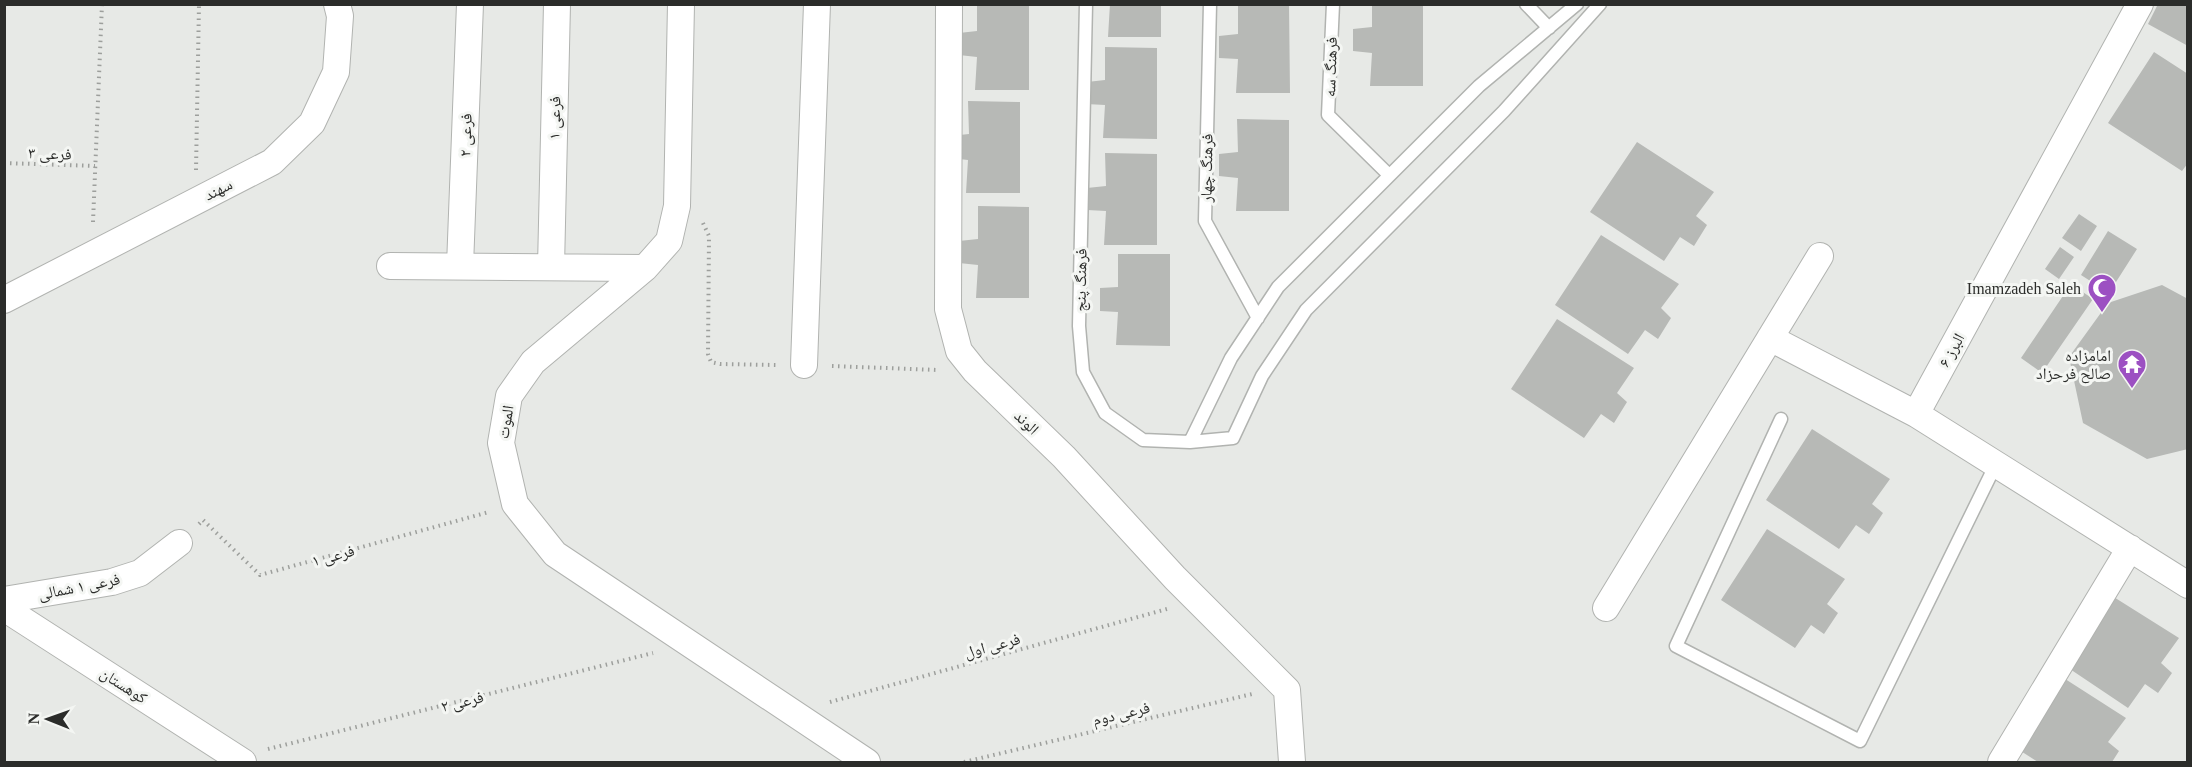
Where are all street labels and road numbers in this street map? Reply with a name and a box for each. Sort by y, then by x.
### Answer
street label: فرهنگ سه [1321,37,1341,97]
street label: فرعی ۱ [546,96,565,140]
street label: فرعی ۲ [456,113,477,157]
street label: فرهنگ چهار [1197,133,1217,204]
street label: فرعی ۳ [28,144,72,165]
street label: سهند [201,175,235,204]
street label: فرهنگ پنج [1071,248,1092,312]
street label: البرز ۶ [1935,331,1968,370]
street label: الموت [494,404,518,440]
street label: الوند [1010,407,1042,438]
street label: فرعی ۱ [310,542,357,571]
street label: فرعی ۱ شمالی [37,570,122,605]
street label: فرعی اول [962,630,1022,663]
street label: کوهستان [96,664,150,709]
street label: فرعی ۲ [439,688,486,717]
street label: فرعی دوم [1091,699,1152,730]

